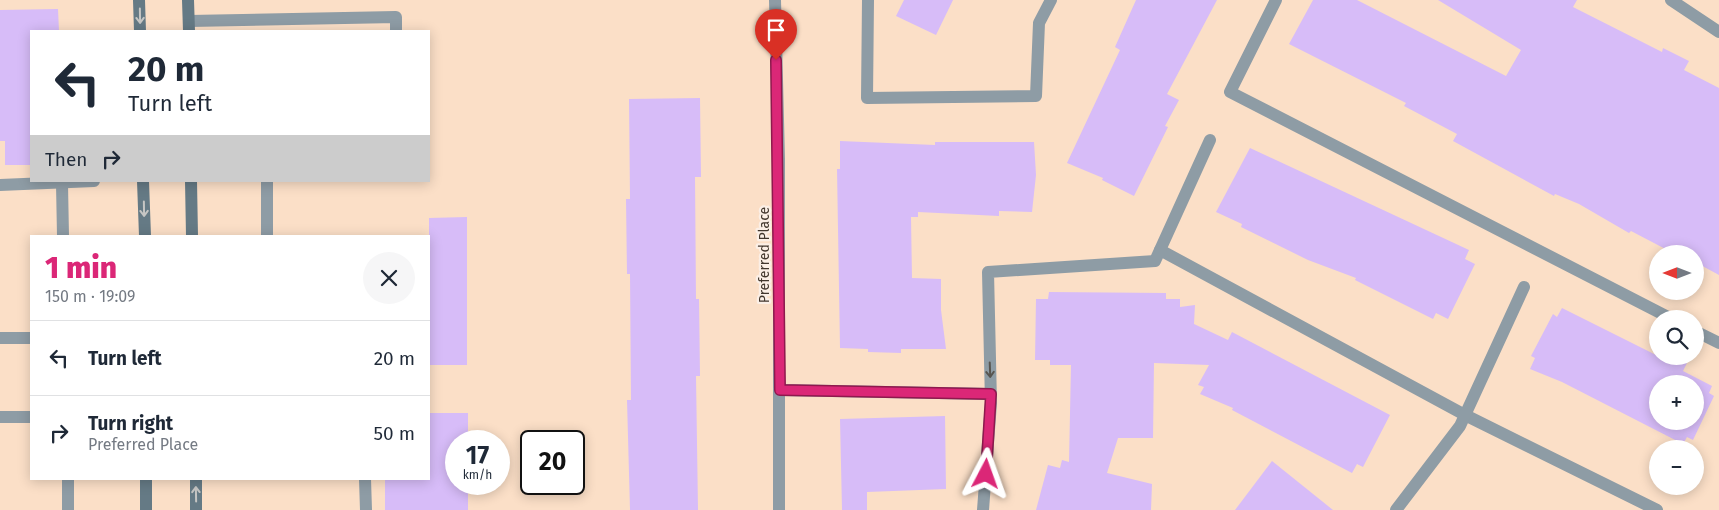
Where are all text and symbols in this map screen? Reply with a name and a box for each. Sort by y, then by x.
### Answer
one-way arrow [135,7,144,23]
pin [755,9,797,60]
icon: arrive [762,16,790,44]
text: 20 m [128,48,204,90]
icon: left [45,50,110,115]
text: Turn left [128,90,212,117]
icon: right [97,145,125,173]
text: Then [45,148,87,171]
one-way arrow [139,200,149,216]
street label: Preferred Place [756,207,773,303]
north arrow [1649,245,1704,300]
map controls [1649,245,1704,495]
text: 1 min [45,250,117,286]
button: close [363,252,415,304]
text: 150 m · 19:09 [45,287,135,306]
button: search [1649,310,1704,365]
icon: left [45,344,73,372]
text: Turn left [88,347,162,370]
text: 20 m [374,347,415,370]
one-way arrow [986,362,995,378]
button: + [1649,375,1704,430]
text: Turn right [88,412,173,435]
icon: right [45,419,73,447]
text: 50 m [374,422,415,445]
speed limit sign: 20 [520,430,585,495]
text: Preferred Place [88,435,198,454]
button: − [1649,440,1704,495]
text: 17 [466,441,489,471]
position arrow [959,447,1011,499]
text: km/h [463,468,492,482]
one-way arrow [191,487,201,503]

